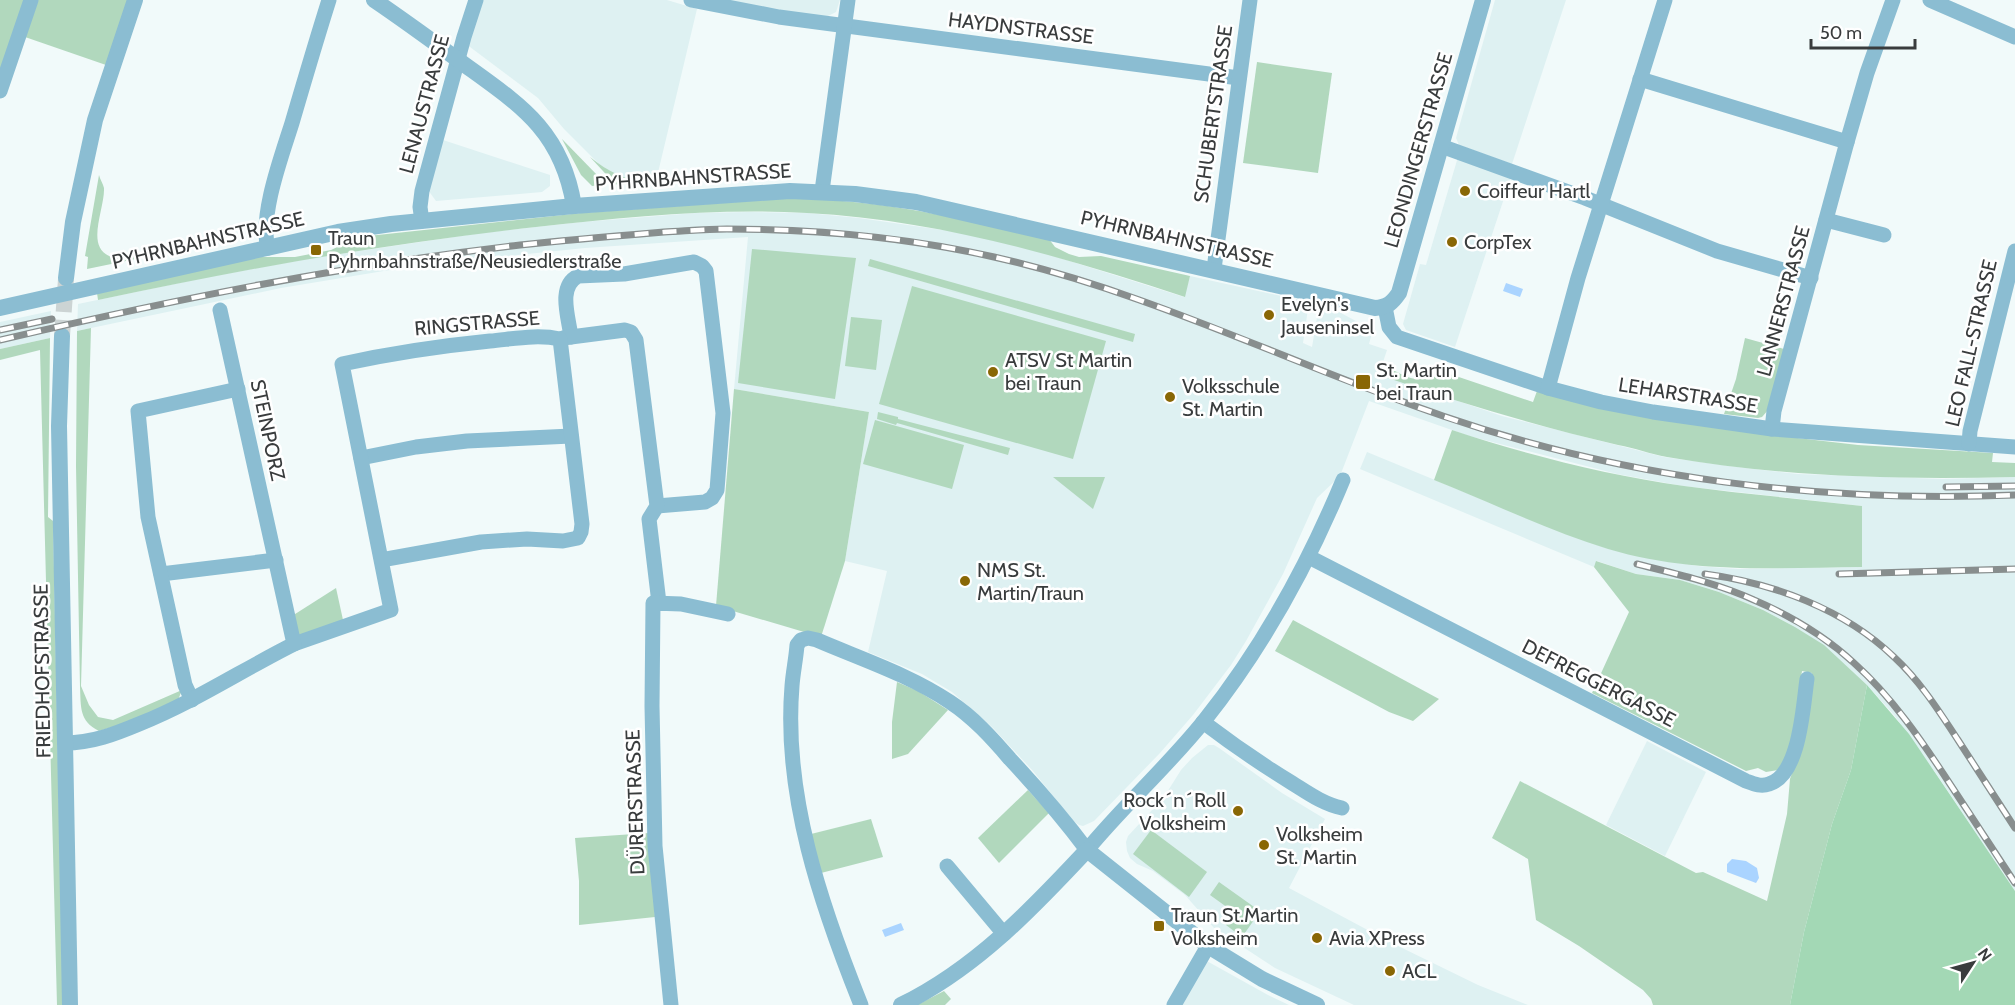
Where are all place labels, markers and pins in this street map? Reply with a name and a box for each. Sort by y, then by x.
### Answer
place label: Coiffeur Hartl [1477,179,1590,203]
marker: Coiffeur Hartl [1458,184,1472,198]
place label: Traun Pyhrnbahnstraße/Neusiedlerstraße [328,226,622,273]
place label: CorpTex [1464,230,1532,254]
marker: CorpTex [1445,235,1459,249]
marker: Traun Pyhrnbahnstraße/Neusiedlerstraße [309,243,323,257]
place label: Evelyn's Jauseninsel [1280,292,1375,339]
marker: Evelyn's Jauseninsel [1262,308,1276,322]
place label: ATSV St Martin bei Traun [1005,348,1132,395]
place label: St. Martin bei Traun [1376,358,1457,405]
marker: ATSV St Martin bei Traun [986,365,1000,379]
marker: St. Martin bei Traun [1354,373,1372,391]
place label: Volksschule St. Martin [1182,374,1280,421]
marker: Volksschule St. Martin [1163,390,1177,404]
place label: NMS St. Martin/Traun [977,558,1084,605]
marker: NMS St. Martin/Traun [958,574,972,588]
place label: Rock´n´Roll Volksheim [1123,788,1226,835]
marker: Rock´n´Roll Volksheim [1231,804,1245,818]
place label: Volksheim St. Martin [1276,822,1363,869]
marker: Volksheim St. Martin [1257,838,1271,852]
place label: Traun St.Martin Volksheim [1171,903,1298,950]
marker: Traun St.Martin Volksheim [1152,919,1166,933]
place label: Avia XPress [1329,926,1425,950]
marker: Avia XPress [1310,931,1324,945]
place label: ACL [1402,959,1436,983]
marker: ACL [1383,964,1397,978]

